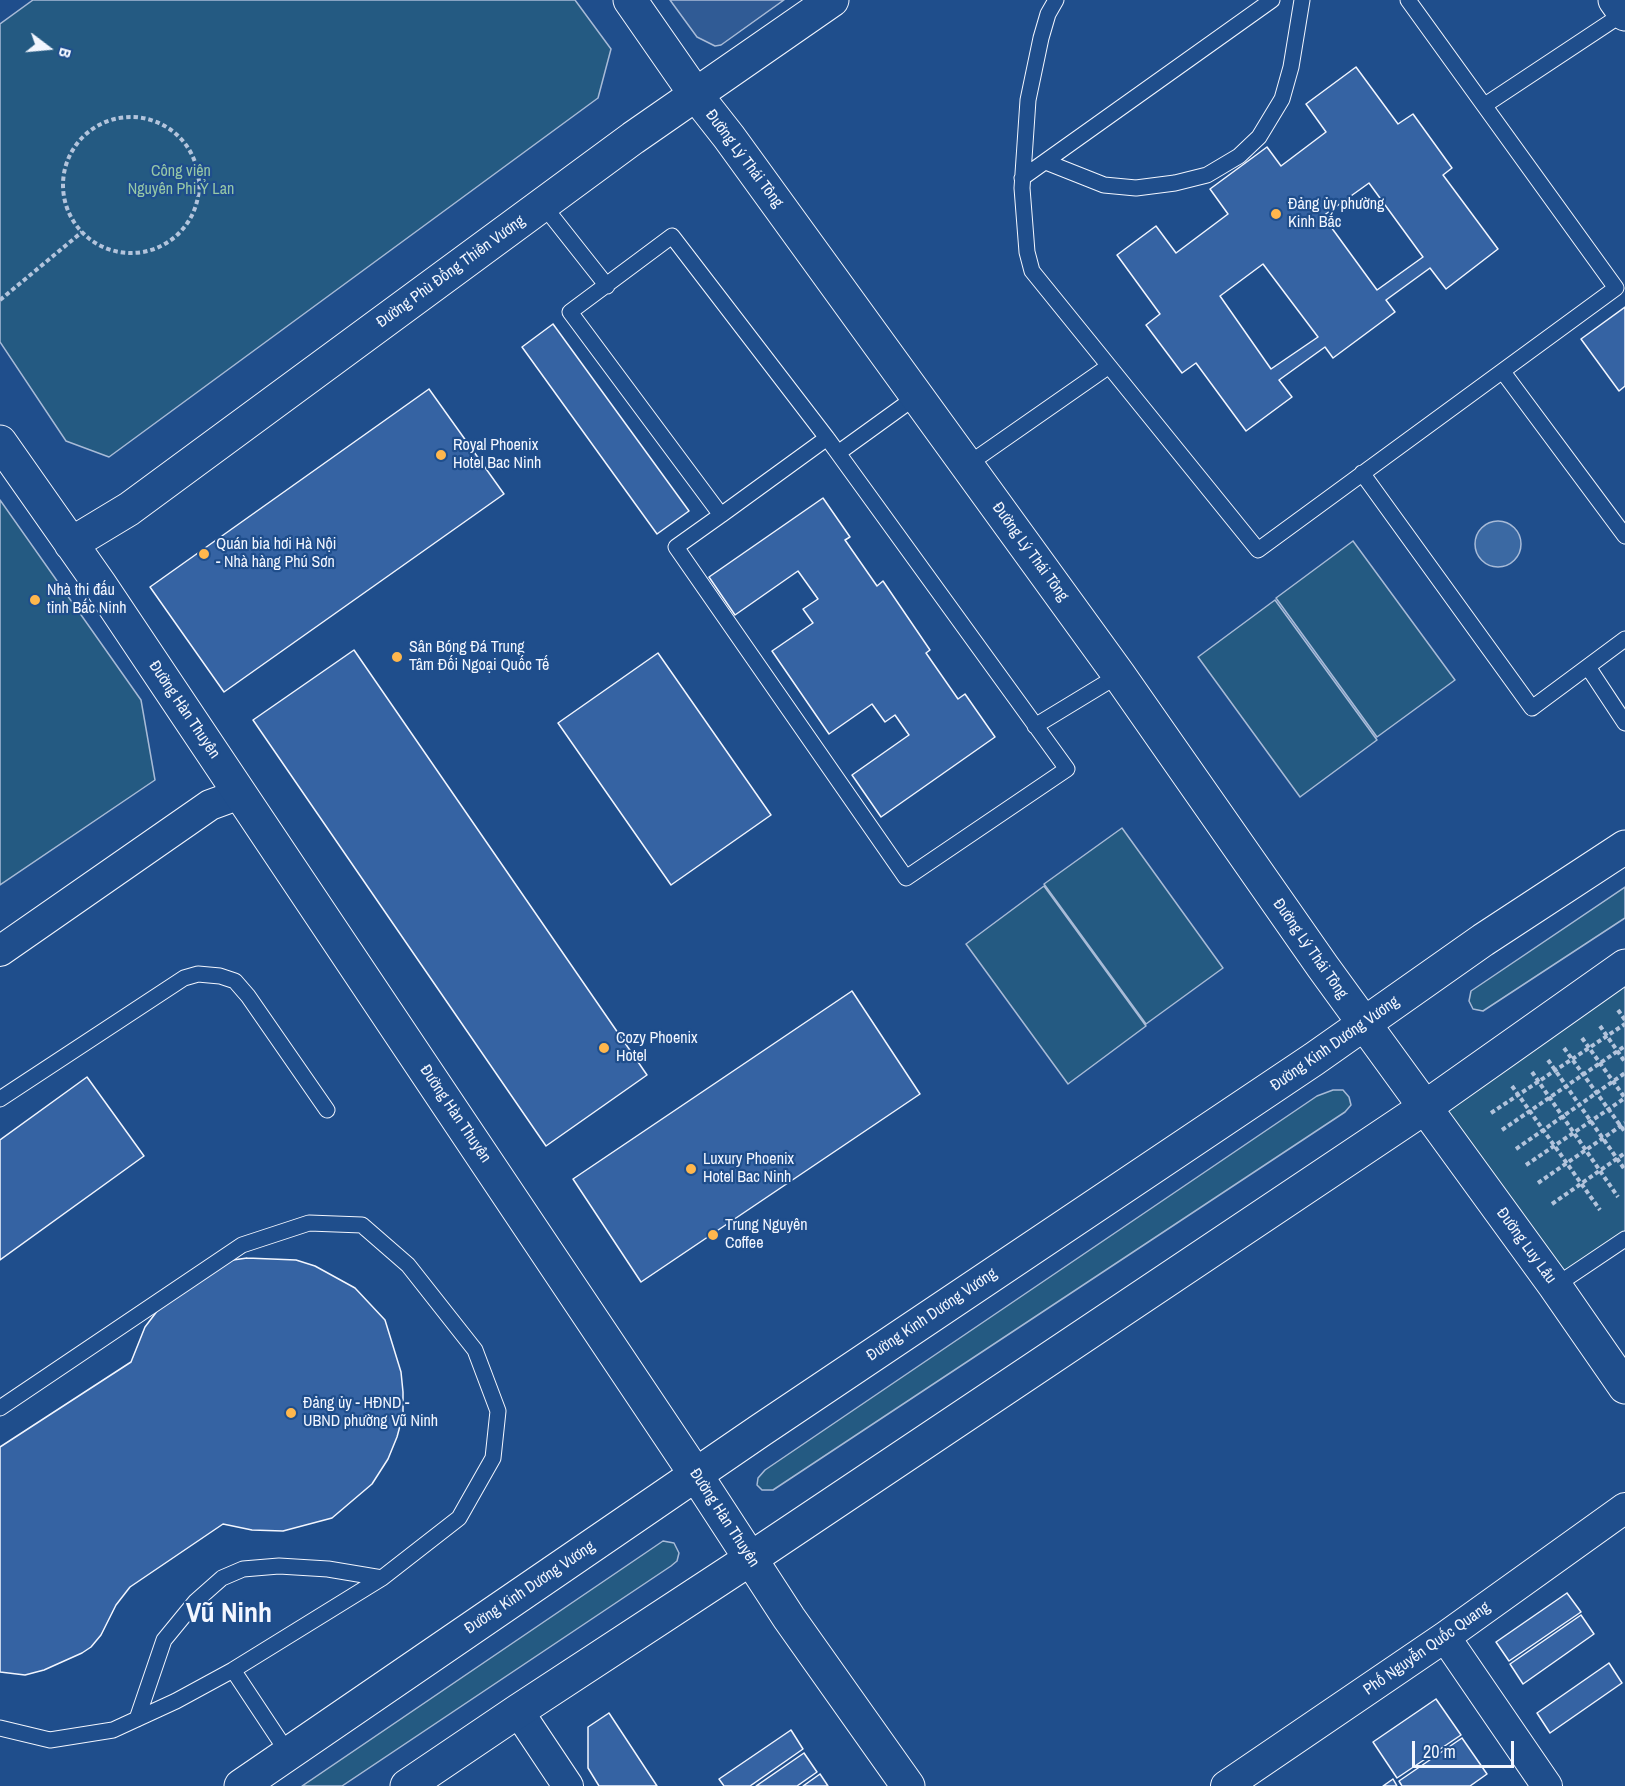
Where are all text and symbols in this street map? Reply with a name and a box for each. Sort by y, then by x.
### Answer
north arrow [18,18,78,78]
text: B [53,45,77,61]
street label: Đường Lý Thái Tông [701,106,787,212]
park label: Công viên Nguyên Phi Ỷ Lan [128,162,234,200]
place label: Đảng ủy phường Kinh Bắc [1288,195,1384,233]
marker: Đảng ủy phường Kinh Bắc [1269,207,1283,221]
street label: Đường Phù Đổng Thiên Vương [373,212,529,332]
place label: Royal Phoenix Hotel Bac Ninh [453,436,541,474]
marker: Royal Phoenix Hotel Bac Ninh [434,448,448,462]
street label: Đường Lý Thái Tông [988,499,1072,605]
place label: Quán bia hơi Hà Nội - Nhà hàng Phú Sơn [216,535,336,573]
marker: Quán bia hơi Hà Nội - Nhà hàng Phú Sơn [197,547,211,561]
place label: Nhà thi đấu tỉnh Bắc Ninh [47,581,127,619]
marker: Nhà thi đấu tỉnh Bắc Ninh [28,593,42,607]
place label: Sân Bóng Đá Trung Tâm Đối Ngoại Quốc Tế [409,638,549,676]
marker: Sân Bóng Đá Trung Tâm Đối Ngoại Quốc Tế [390,650,404,664]
street label: Đường Hàn Thuyên [144,657,224,763]
street label: Đường Lý Thái Tông [1268,895,1352,1003]
street label: Đường Kinh Dương Vương [1267,992,1403,1096]
place label: Cozy Phoenix Hotel [616,1029,698,1067]
marker: Cozy Phoenix Hotel [597,1041,611,1055]
street label: Đường Hàn Thuyên [415,1061,495,1167]
place label: Luxury Phoenix Hotel Bac Ninh [703,1150,794,1188]
marker: Luxury Phoenix Hotel Bac Ninh [684,1162,698,1176]
street label: Đường Luy Lâu [1492,1204,1560,1288]
place label: Trung Nguyên Coffee [725,1216,808,1254]
marker: Trung Nguyên Coffee [706,1228,720,1242]
street label: Đường Kinh Dương Vương [863,1264,1001,1366]
place label: Đảng ủy - HĐND - UBND phường Vũ Ninh [303,1394,438,1432]
marker: Đảng ủy - HĐND - UBND phường Vũ Ninh [284,1406,298,1420]
street label: Đường Hàn Thuyên [685,1465,763,1571]
street label: Đường Kinh Dương Vương [461,1537,599,1639]
district label: Vũ Ninh [186,1597,272,1631]
street label: Phố Nguyễn Quốc Quang [1360,1598,1494,1700]
scale bar [1415,1729,1517,1767]
text: 20 m [1423,1739,1456,1764]

